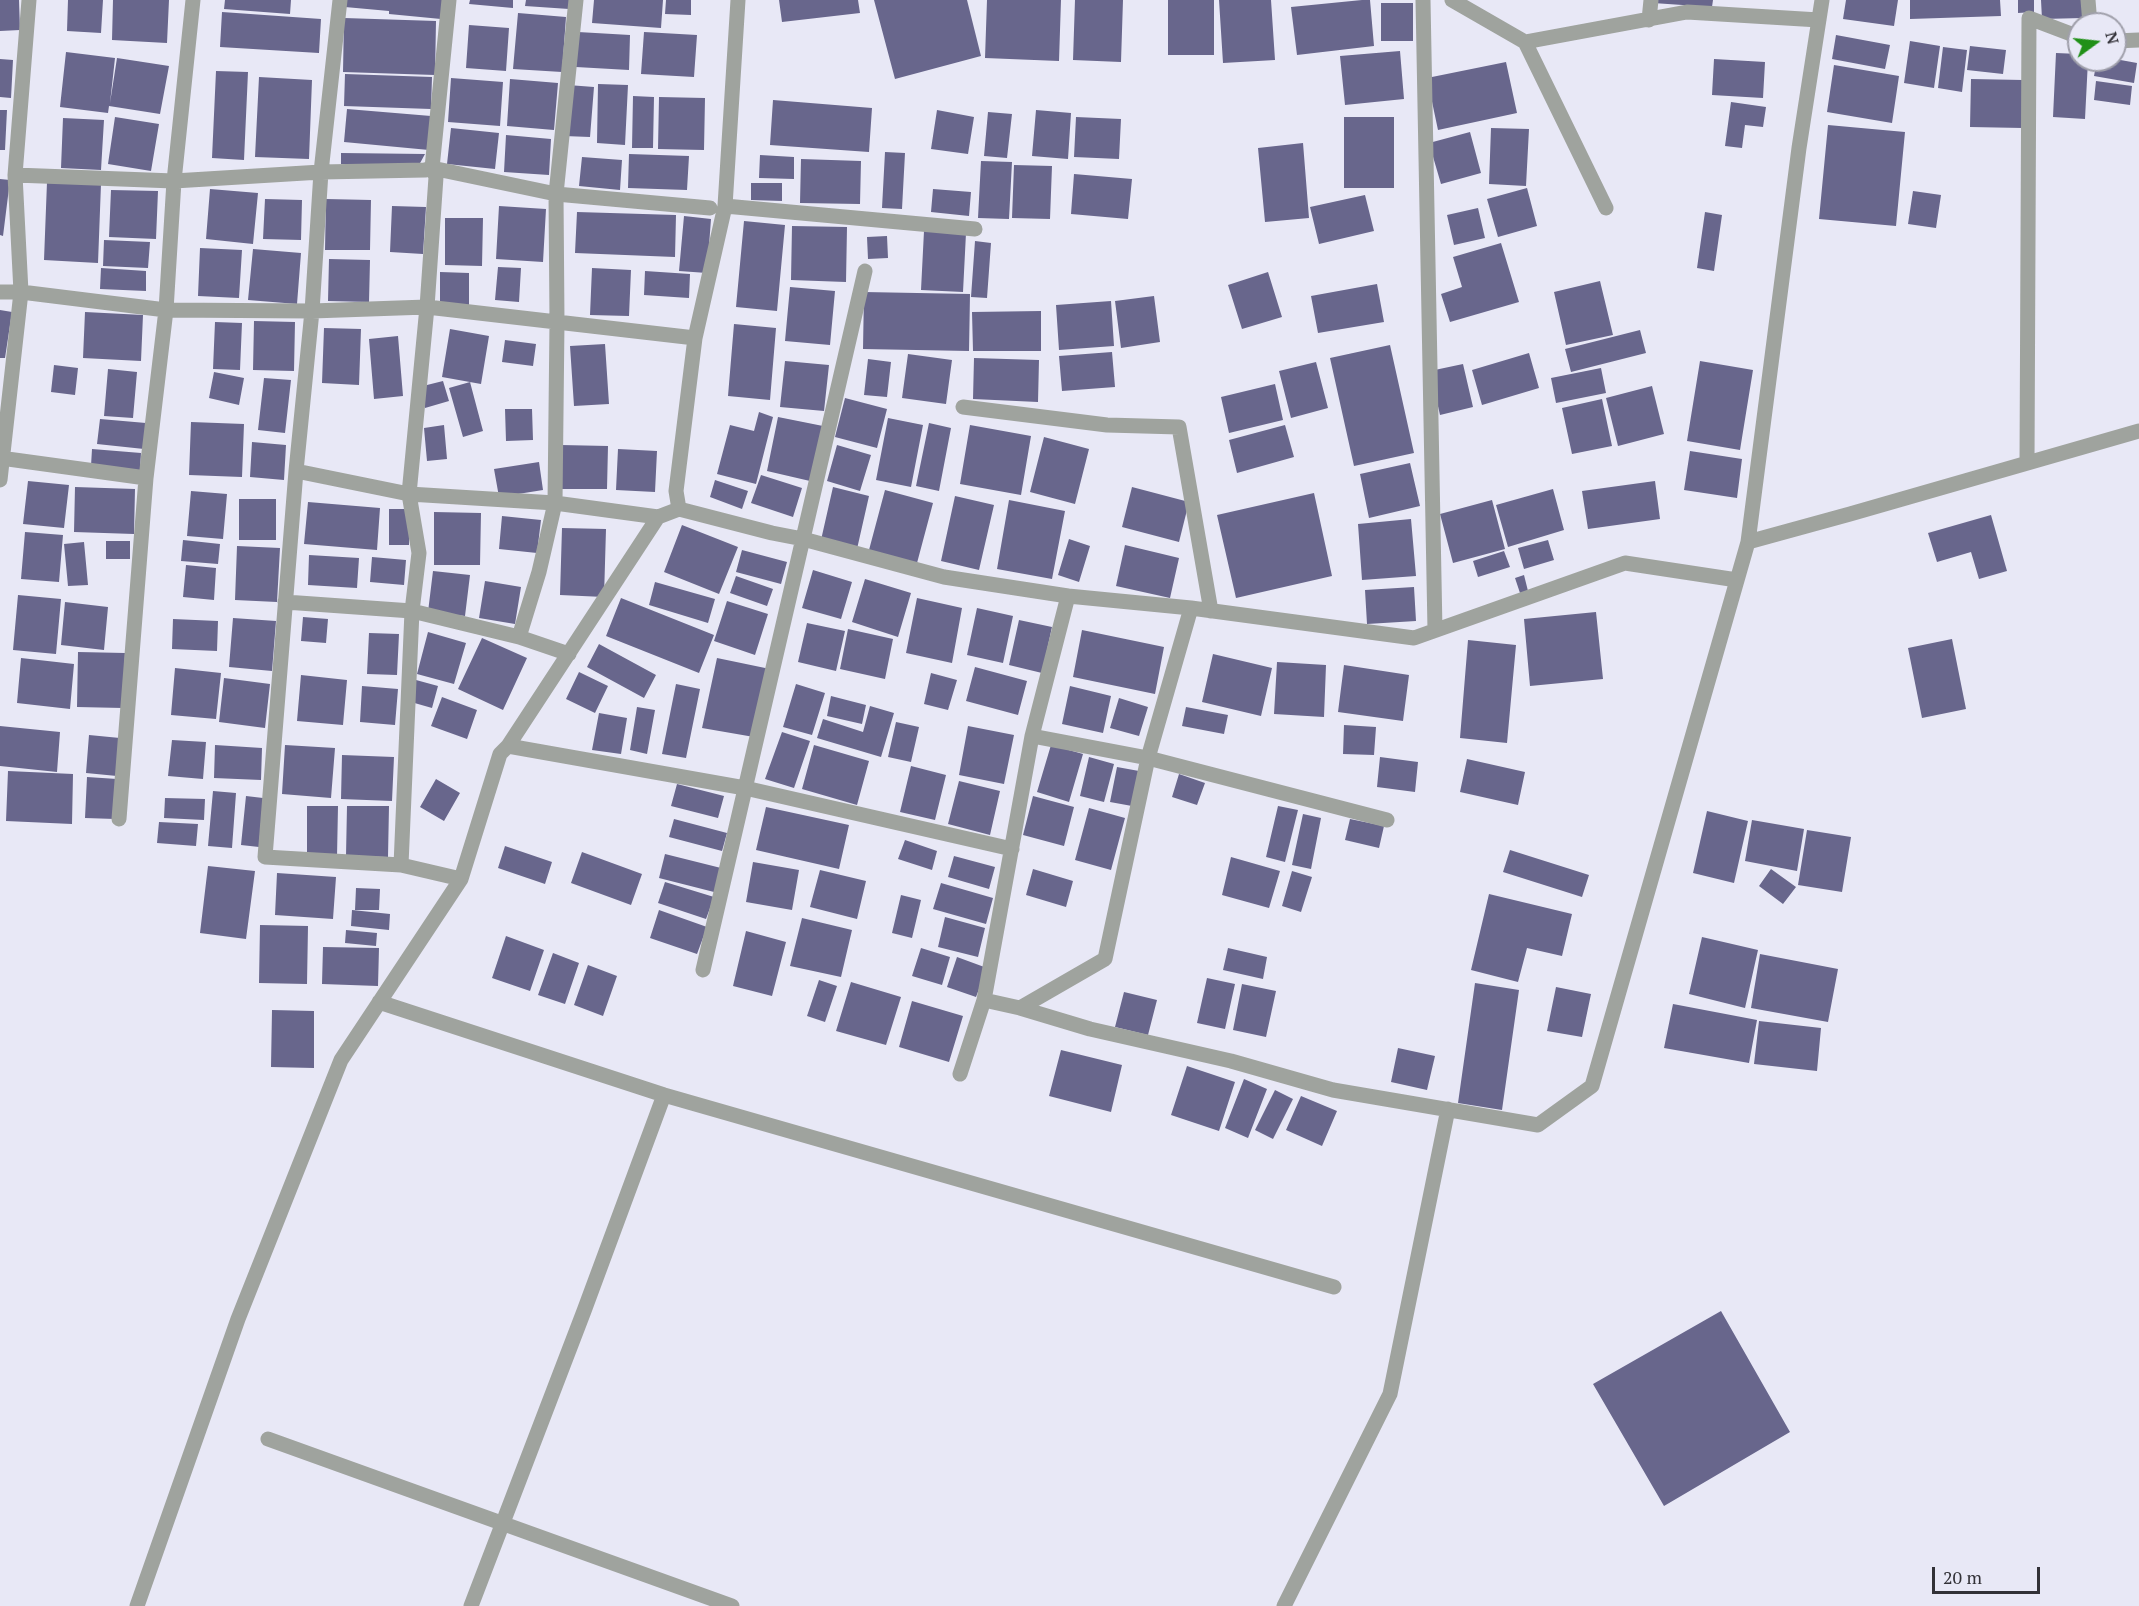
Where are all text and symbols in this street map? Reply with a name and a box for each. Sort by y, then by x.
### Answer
north arrow [2067,12,2127,72]
text: N [2100,29,2125,47]
scale bar [1935,1555,2043,1593]
text: 20 m [1943,1565,1982,1589]

